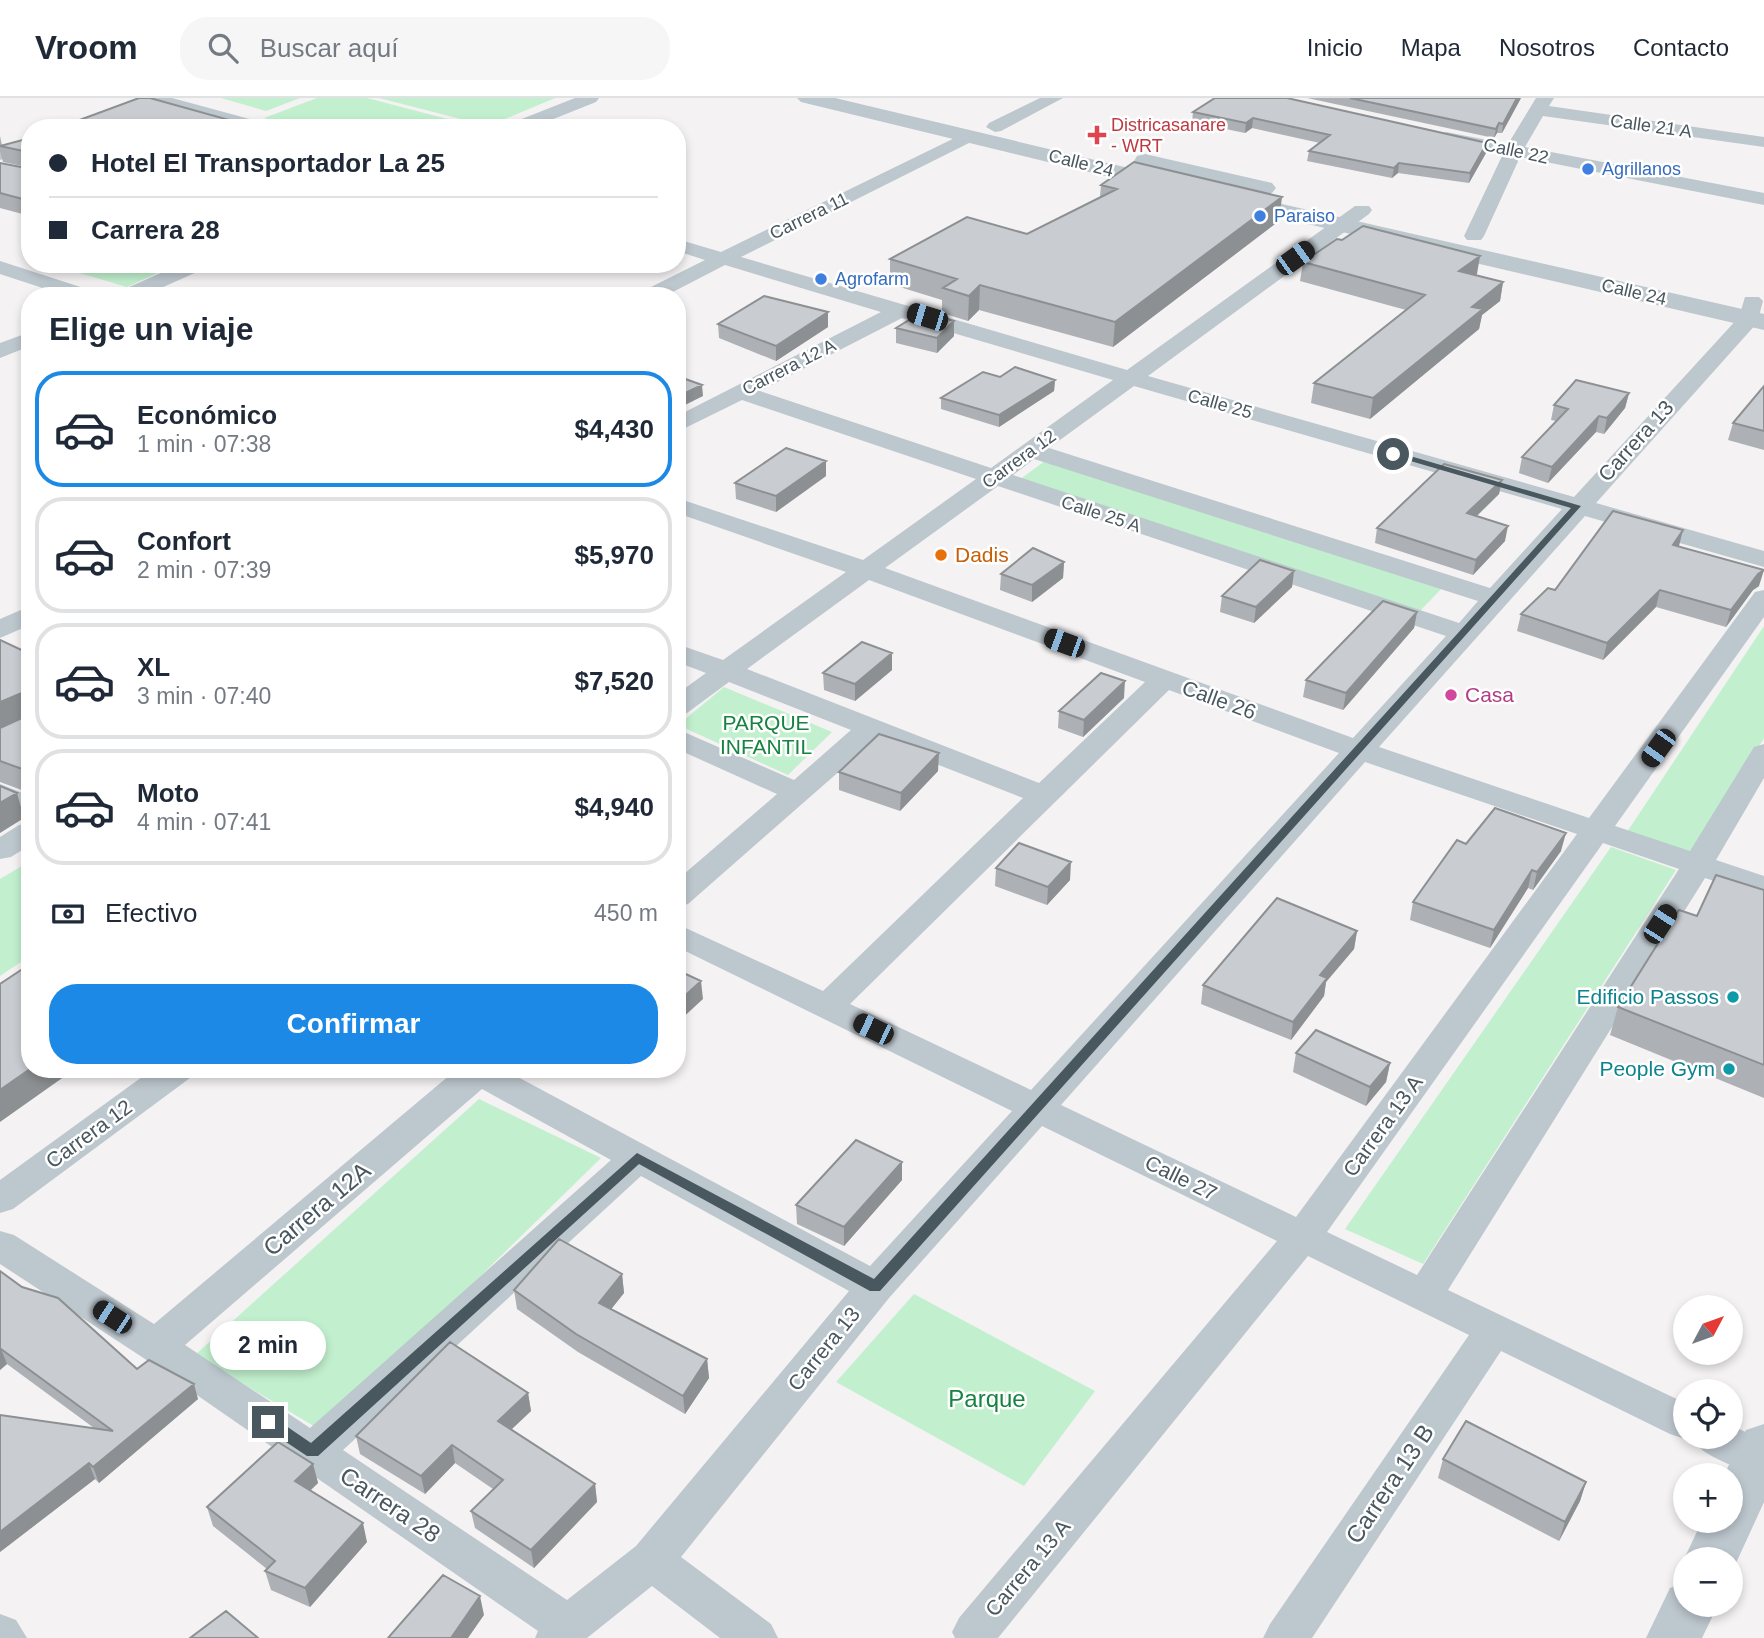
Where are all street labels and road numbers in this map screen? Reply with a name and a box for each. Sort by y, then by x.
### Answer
street label: Calle 21 A [1609,110,1693,142]
street label: Calle 22 [1482,134,1550,168]
street label: Calle 24 [1047,145,1115,181]
street label: Carrera 11 [767,188,851,244]
street label: Calle 24 [1600,275,1668,309]
street label: Carrera 12 A [739,335,839,399]
street label: Calle 25 [1185,385,1255,423]
street label: Carrera 13 [1593,396,1678,486]
street label: Carrera 12 [978,426,1060,492]
street label: Calle 25 A [1059,492,1143,536]
street label: Calle 26 [1179,676,1259,724]
street label: Carrera 13 A [1338,1071,1427,1181]
street label: Carrera 12 [41,1095,136,1172]
street label: Calle 27 [1142,1150,1221,1205]
street label: Carrera 12A [258,1156,375,1261]
street label: Carrera 13 [783,1302,864,1395]
street label: Carrera 13 B [1340,1419,1439,1548]
street label: Carrera 28 [335,1461,445,1548]
street label: Carrera 13 A [981,1515,1075,1621]

